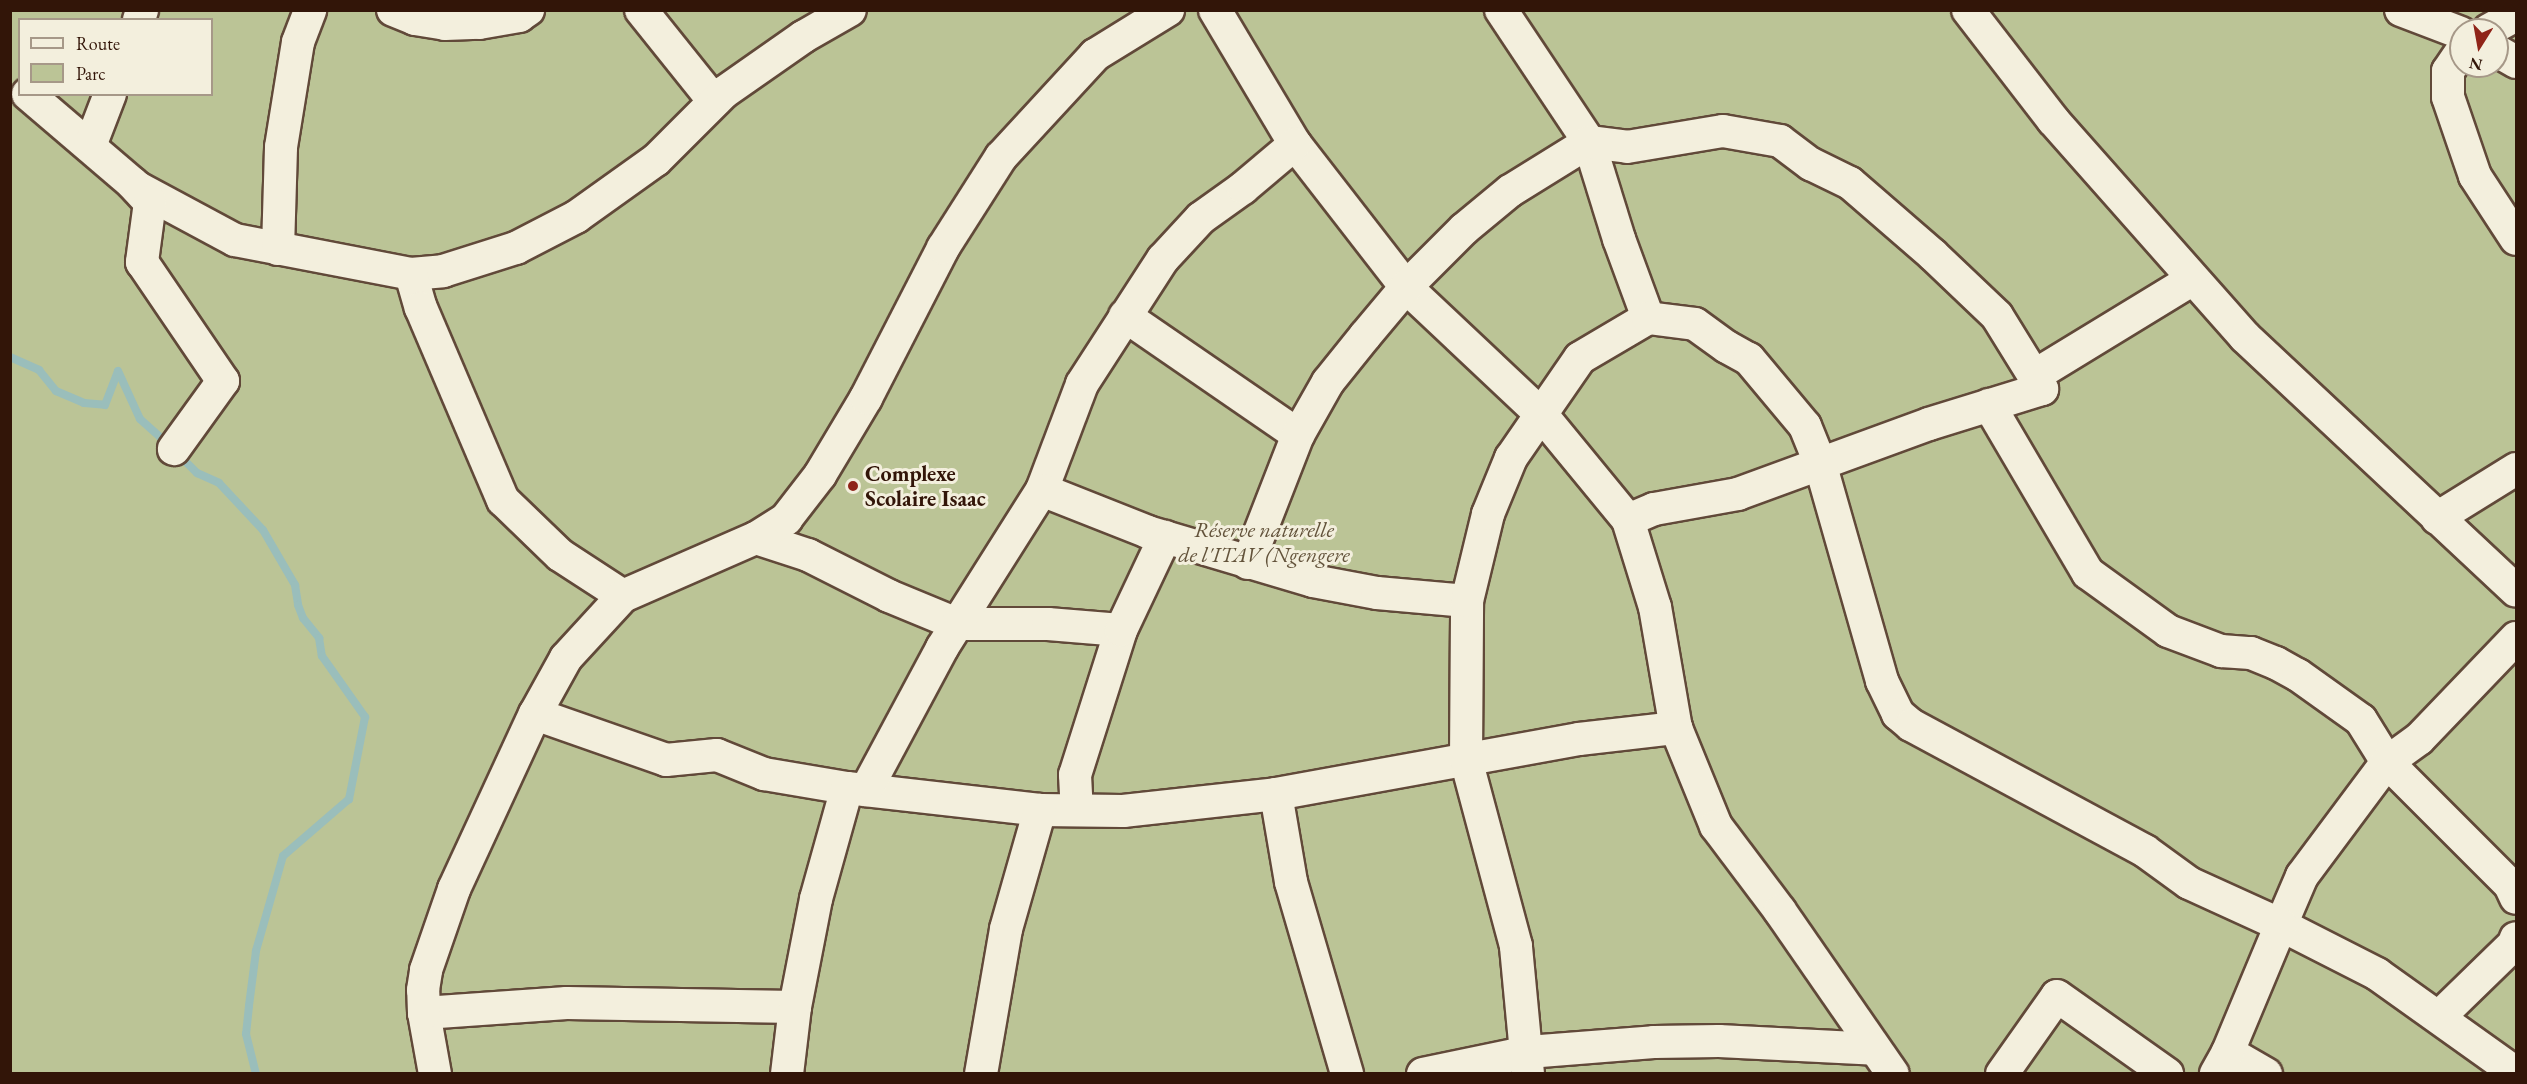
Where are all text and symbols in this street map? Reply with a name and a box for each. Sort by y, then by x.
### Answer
legend [18,18,213,96]
north arrow [2449,18,2509,78]
text: Route [76,32,120,55]
text: N [2467,53,2484,76]
text: Parc [76,62,106,85]
place label: Complexe Scolaire Isaac [865,460,986,512]
marker: Complexe Scolaire Isaac [846,479,860,493]
park label: Réserve naturelle de l'ITAV (Ngengere [1178,516,1350,568]

